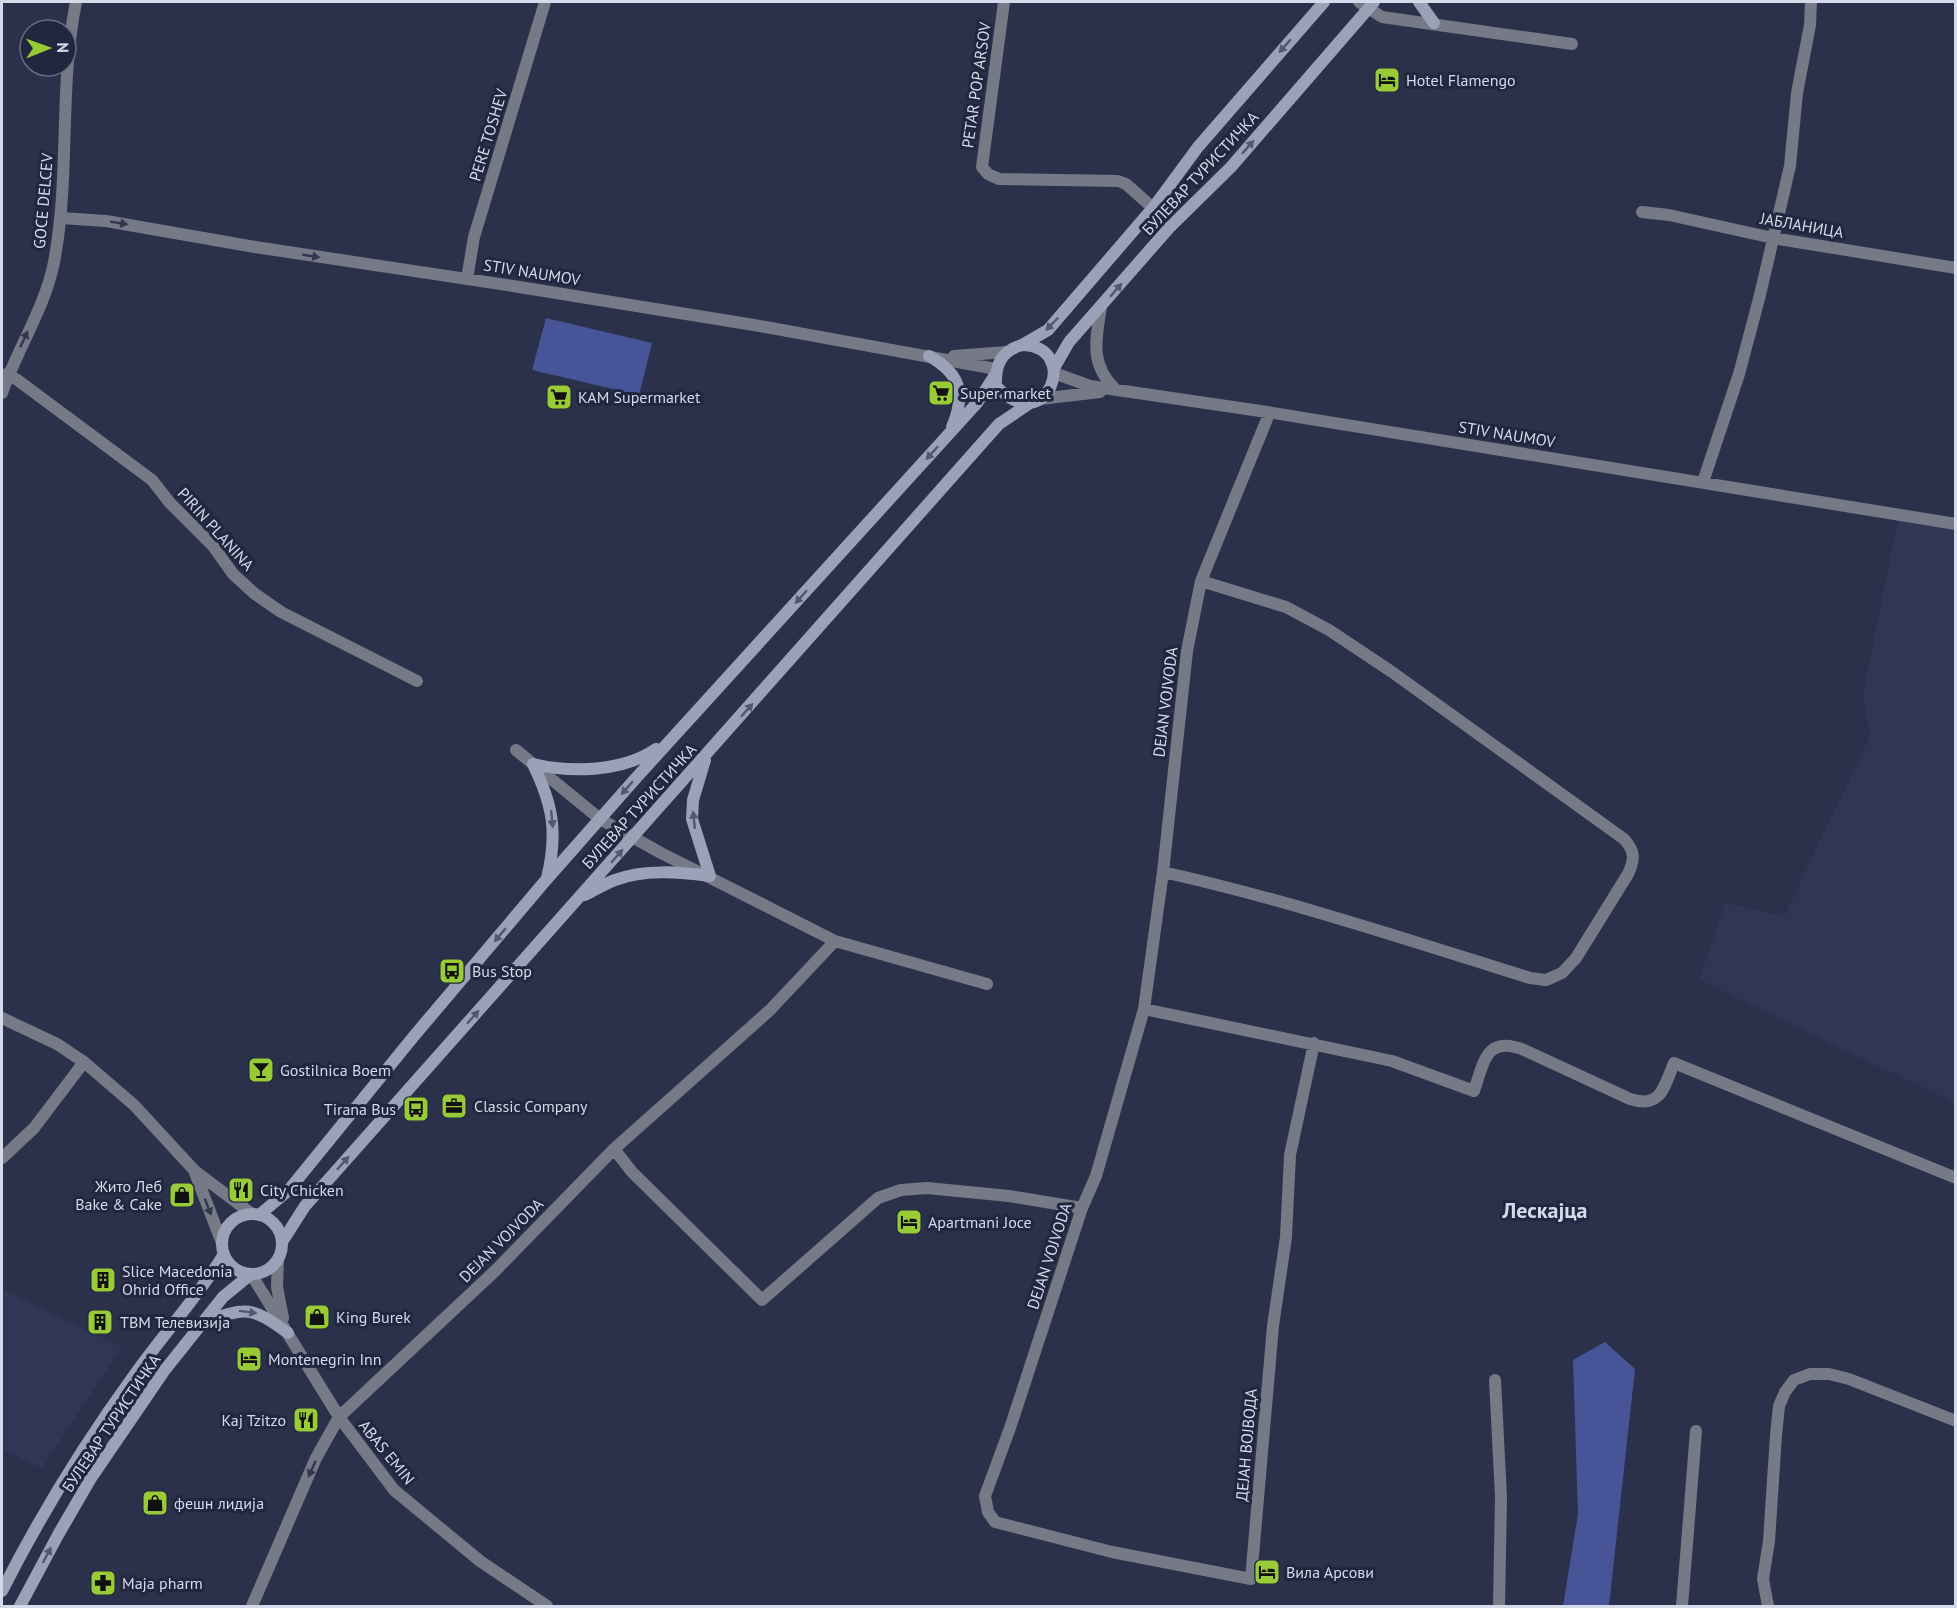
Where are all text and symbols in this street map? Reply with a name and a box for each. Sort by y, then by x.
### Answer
north arrow [18,18,78,78]
street label: PETAR POP ARSOV [957,20,995,149]
one-way arrow [1279,38,1292,54]
text: N [53,42,73,53]
hotel icon: Hotel Flamengo [1372,65,1402,95]
place label: Hotel Flamengo [1406,70,1516,90]
street label: PERE TOSHEV [464,86,512,184]
street label: БУЛЕВАР ТУРИСТИЧКА [1138,107,1263,239]
one-way arrow [1241,140,1254,155]
street label: GOCE DELCEV [29,152,57,250]
street label: ЈАБЛАНИЦА [1758,208,1846,242]
one-way arrow [110,218,129,227]
one-way arrow [302,251,321,260]
street label: STIV NAUMOV [482,254,583,290]
one-way arrow [1109,283,1122,298]
one-way arrow [1045,316,1059,331]
one-way arrow [19,329,29,347]
supermarket icon: Super market [926,378,956,408]
supermarket icon: KAM Supermarket [544,382,574,412]
place label: Super market [960,383,1052,403]
place label: KAM Supermarket [578,387,701,407]
street label: STIV NAUMOV [1457,416,1558,452]
one-way arrow [926,445,939,460]
street label: PIRIN PLANINA [173,483,259,575]
one-way arrow [795,589,808,604]
street label: DEJAN VOJVODA [1148,645,1182,758]
one-way arrow [740,703,753,718]
street label: БУЛЕВАР ТУРИСТИЧКА [577,739,701,873]
one-way arrow [621,780,634,796]
one-way arrow [547,809,557,828]
one-way arrow [689,810,698,829]
one-way arrow [610,849,623,864]
one-way arrow [493,927,506,943]
bus stop icon: Bus Stop [437,956,467,986]
place label: Bus Stop [472,961,532,981]
one-way arrow [466,1009,480,1024]
bar icon: Gostilnica Boem [246,1055,276,1085]
place label: Gostilnica Boem [280,1060,391,1080]
office icon: Classic Company [439,1091,469,1121]
bus stop icon: Tirana Bus [401,1094,431,1124]
place label: Classic Company [474,1096,588,1116]
place label: Tirana Bus [324,1099,396,1119]
one-way arrow [336,1155,350,1170]
restaurant icon: City Chicken [226,1175,256,1205]
place label: Жито Леб Bake & Cake [75,1176,162,1214]
shop icon: Жито Леб Bake & Cake [167,1180,197,1210]
place label: City Chicken [260,1180,344,1200]
street label: DEJAN VOJVODA [455,1193,548,1286]
district label: Лескајца [1501,1196,1588,1224]
one-way arrow [204,1198,214,1216]
street label: DEJAN VOJVODA [1022,1200,1076,1312]
hotel icon: Apartmani Joce [894,1207,924,1237]
place label: Apartmani Joce [928,1212,1032,1232]
place label: Slice Macedonia Ohrid Office [122,1261,232,1299]
building icon: Slice Macedonia Ohrid Office [88,1265,118,1295]
shop icon: King Burek [302,1302,332,1332]
building icon: ТВМ Телевизија [85,1307,115,1337]
one-way arrow [239,1307,258,1317]
place label: King Burek [336,1307,411,1327]
place label: ТВМ Телевизија [120,1312,230,1332]
hotel icon: Montenegrin Inn [234,1344,264,1374]
place label: Montenegrin Inn [268,1349,382,1369]
street label: БУЛЕВАР ТУРИСТИЧКА [57,1350,165,1496]
street label: ДЕЈАН ВОЈВОДА [1231,1387,1261,1502]
restaurant icon: Kaj Tzitzo [291,1405,321,1435]
place label: Kaj Tzitzo [222,1410,286,1430]
street label: ABAS EMIN [355,1416,419,1488]
one-way arrow [306,1460,316,1478]
shop icon: фешн лидија [140,1488,170,1518]
place label: фешн лидија [174,1493,264,1513]
one-way arrow [43,1546,52,1563]
hotel icon: Вила Арсови [1252,1557,1282,1587]
place label: Вила Арсови [1286,1562,1374,1582]
pharmacy icon: Maja pharm [88,1568,118,1598]
place label: Maja pharm [122,1573,203,1593]

